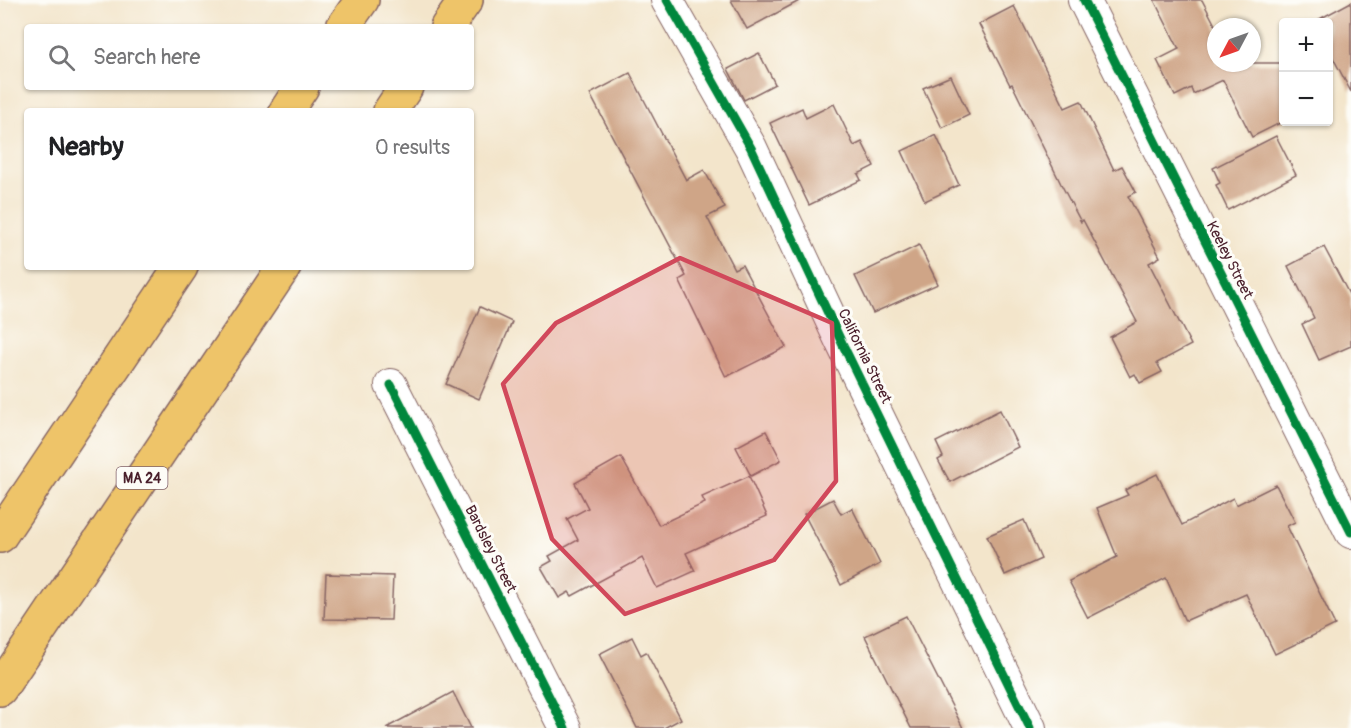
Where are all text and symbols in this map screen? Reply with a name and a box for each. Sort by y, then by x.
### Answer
north arrow [1207,18,1261,72]
map controls [1279,18,1333,126]
button: + [1279,18,1333,72]
search box [24,24,474,90]
icon: search [45,41,78,74]
text: Search here [93,43,200,71]
button: − [1279,72,1333,126]
text: Nearby [48,131,124,163]
text: 0 results [375,135,450,160]
street label: Keeley Street [1202,218,1258,303]
street label: California Street [833,306,896,408]
road number: MA 24 [116,467,168,489]
street label: Bardsley Street [460,502,521,597]

